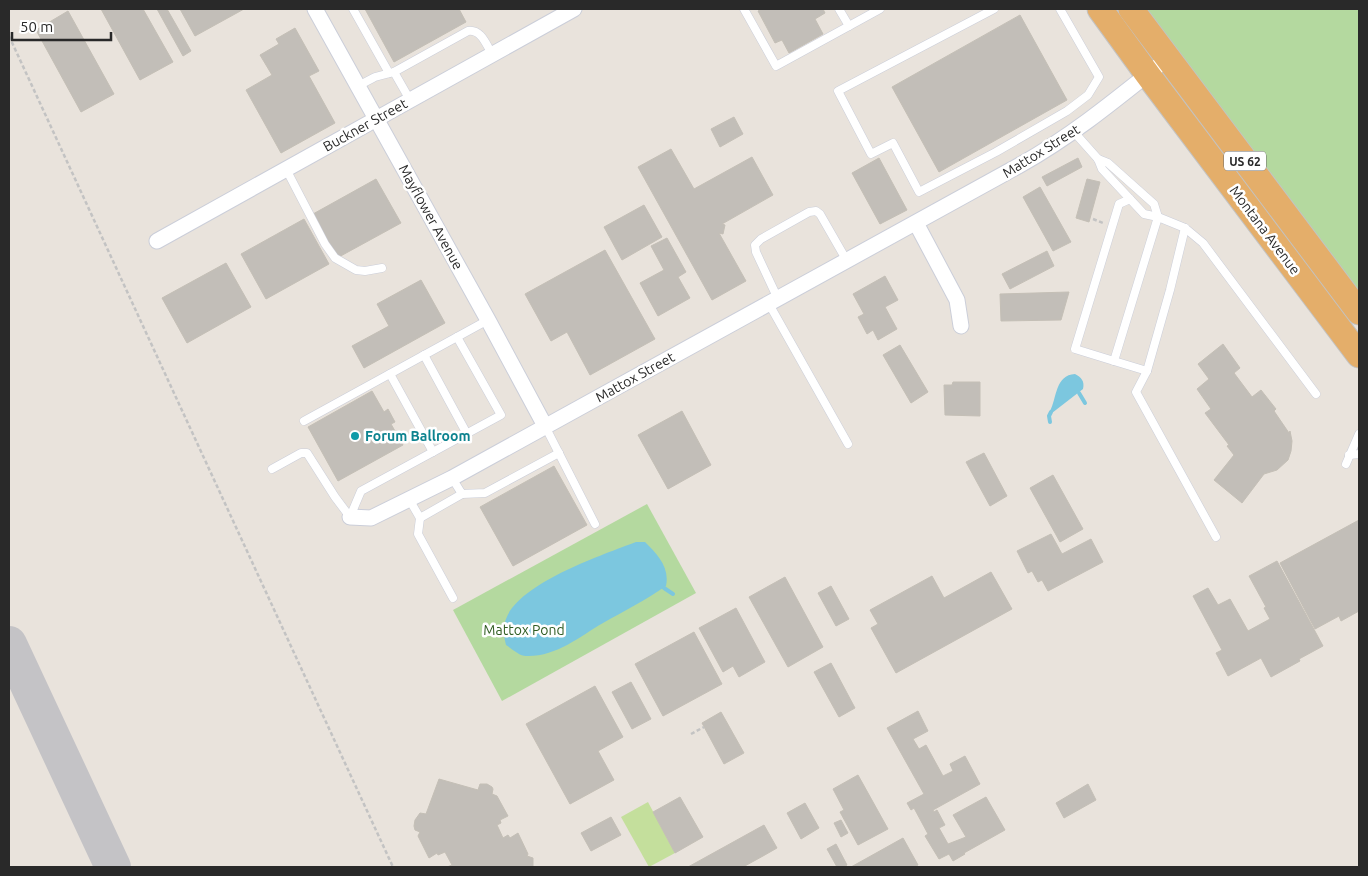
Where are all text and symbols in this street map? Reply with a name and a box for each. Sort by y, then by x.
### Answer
scale bar [12,10,111,42]
text: 50 m [20,18,53,35]
street label: Buckner Street [320,95,410,155]
street label: Mattox Street [1000,121,1083,181]
road number: US 62 [1224,152,1266,170]
street label: Mayflower Avenue [396,162,466,272]
street label: Montana Avenue [1227,183,1303,277]
street label: Mattox Street [593,348,678,405]
place label: Forum Ballroom [365,428,470,444]
marker: Forum Ballroom [349,430,361,442]
park label: Mattox Pond [483,622,565,638]

